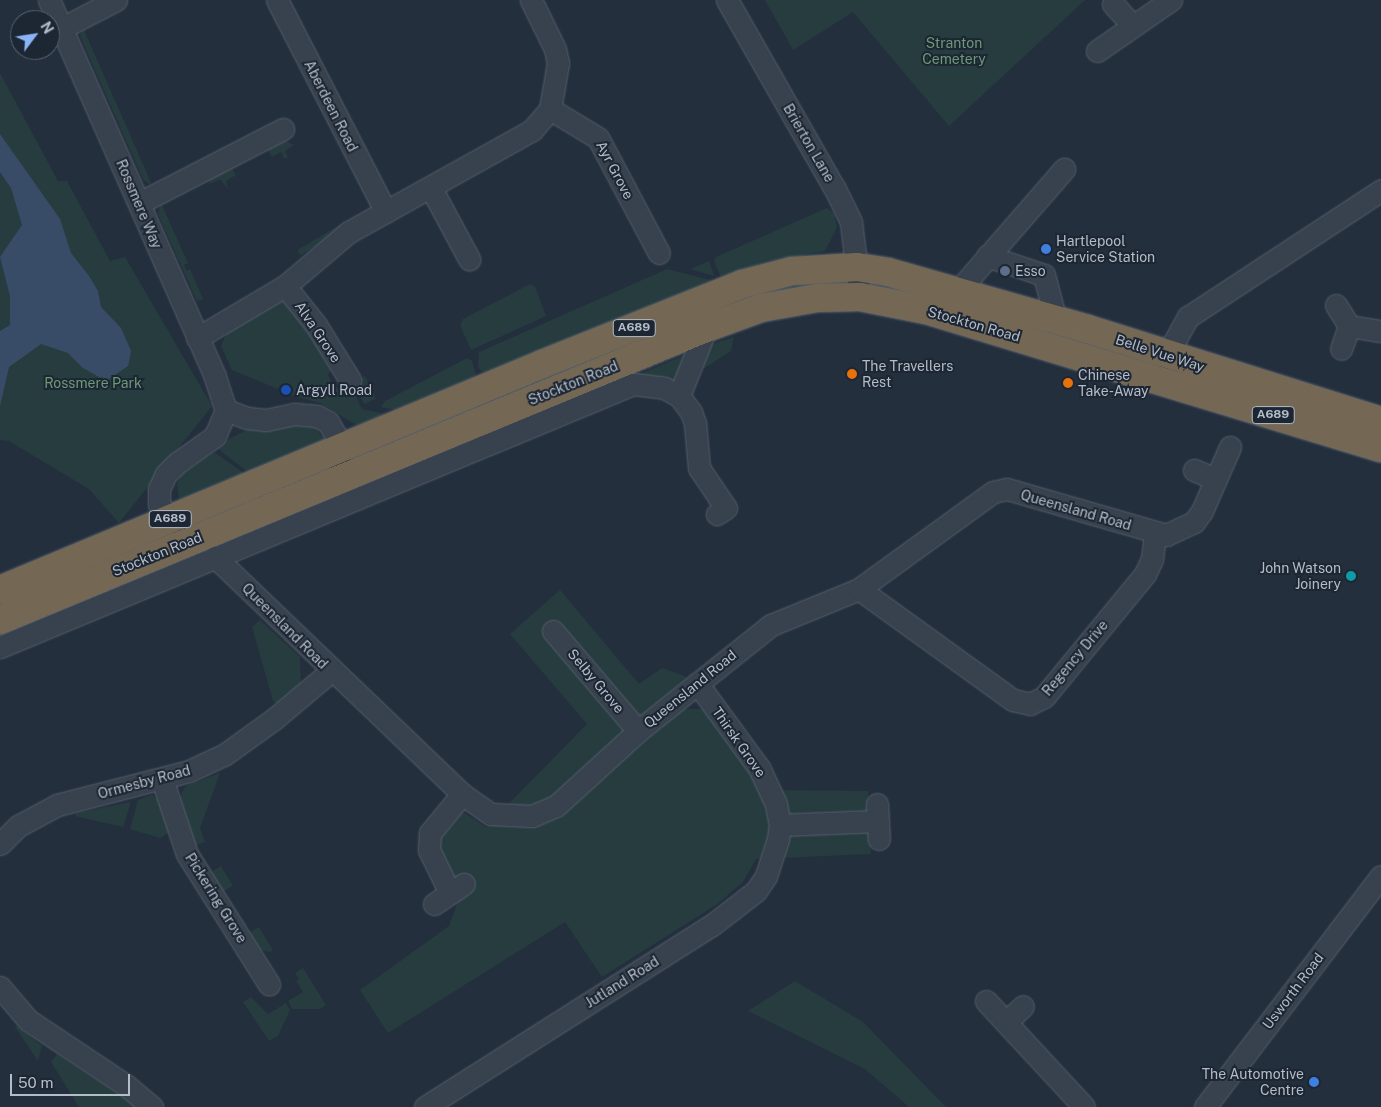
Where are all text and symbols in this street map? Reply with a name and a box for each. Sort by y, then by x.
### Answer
north arrow [10,10,60,60]
text: N [37,19,57,37]
park label: Stranton Cemetery [922,35,986,68]
street label: Aberdeen Road [301,57,361,155]
street label: Brierton Lane [780,101,838,185]
street label: Ayr Grove [593,138,637,202]
street label: Rossmere Way [113,157,165,251]
place label: Hartlepool Service Station [1056,233,1155,266]
marker: Hartlepool Service Station [1040,243,1052,255]
place label: Esso [1015,263,1046,279]
marker: Esso [999,265,1011,277]
street label: Alva Grove [291,298,345,366]
street label: Stockton Road [926,303,1022,345]
road number: A689 [613,318,655,338]
street label: Belle Vue Way [1113,331,1207,375]
street label: Stockton Road [526,357,620,409]
place label: The Travellers Rest [862,358,954,391]
place label: Chinese Take-Away [1078,367,1149,400]
marker: The Travellers Rest [846,368,858,380]
park label: Rossmere Park [44,375,142,391]
marker: Chinese Take-Away [1062,377,1074,389]
place label: Argyll Road [296,382,372,398]
marker: Argyll Road [280,384,292,396]
road number: A689 [1252,406,1294,424]
street label: Queensland Road [1019,486,1133,534]
road number: A689 [149,509,191,528]
street label: Stockton Road [110,528,204,580]
place label: John Watson Joinery [1259,560,1341,592]
marker: John Watson Joinery [1345,570,1357,582]
street label: Queensland Road [239,580,331,672]
street label: Regency Drive [1039,617,1111,699]
street label: Selby Grove [564,645,628,717]
street label: Queensland Road [640,646,740,732]
street label: Thirsk Grove [709,704,769,780]
street label: Ormesby Road [96,762,192,802]
street label: Pickering Grove [182,850,250,946]
street label: Usworth Road [1259,950,1327,1032]
street label: Jutland Road [582,953,662,1011]
scale bar [12,1064,132,1096]
place label: The Automotive Centre [1202,1066,1304,1098]
text: 50 m [18,1074,53,1091]
marker: The Automotive Centre [1308,1076,1320,1088]

